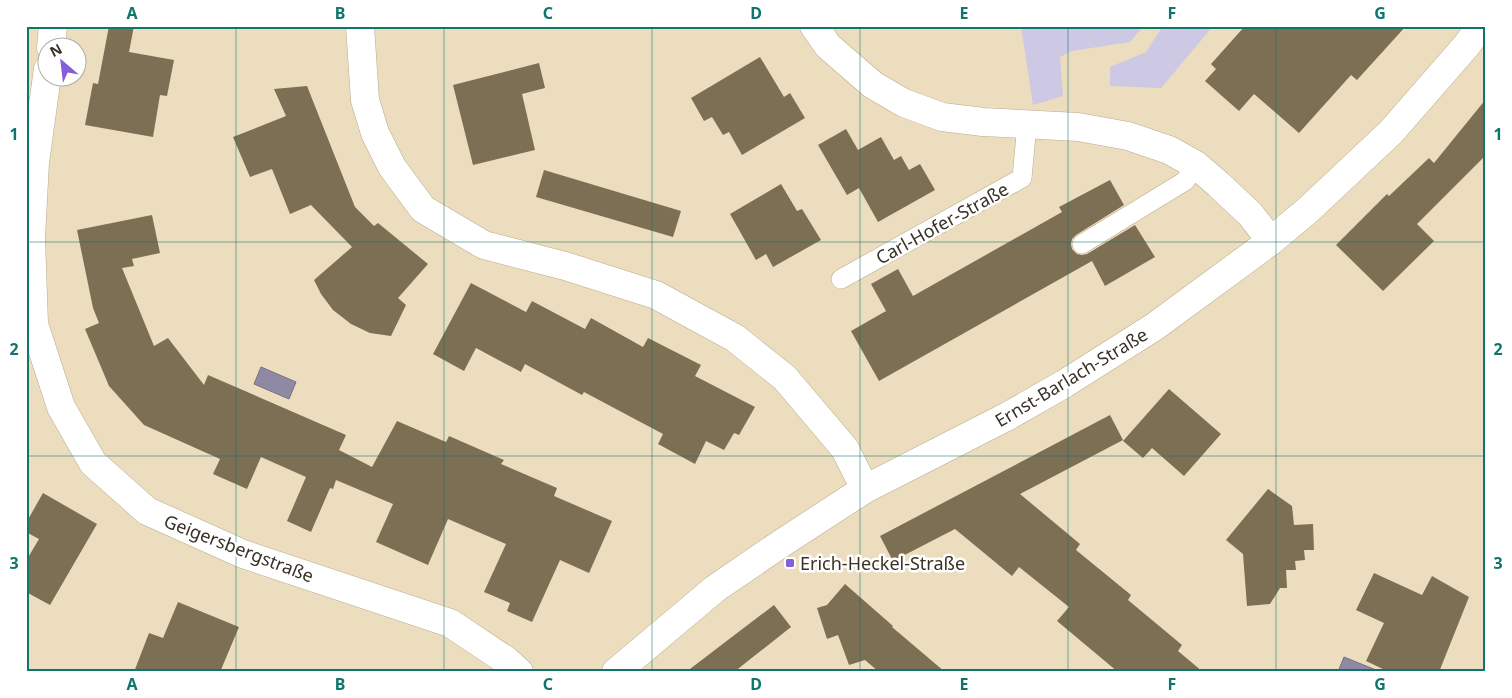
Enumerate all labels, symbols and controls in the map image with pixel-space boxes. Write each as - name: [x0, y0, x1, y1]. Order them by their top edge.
- text: A: [126, 2, 138, 24]
- text: B: [335, 2, 345, 24]
- text: C: [543, 2, 553, 24]
- text: D: [750, 2, 762, 24]
- text: E: [960, 2, 969, 24]
- text: F: [1168, 2, 1176, 24]
- text: G: [1374, 2, 1386, 24]
- north arrow: [38, 38, 88, 88]
- text: N: [46, 39, 65, 61]
- text: 1: [9, 123, 19, 145]
- text: 1: [1493, 123, 1503, 145]
- street label: Carl-Hofer-Straße: [871, 177, 1013, 269]
- street label: Ernst-Barlach-Straße: [990, 322, 1152, 432]
- text: 2: [9, 338, 19, 360]
- text: 2: [1493, 338, 1503, 360]
- street label: Geigersbergstraße: [161, 508, 317, 588]
- place label: Erich-Heckel-Straße: [800, 551, 965, 575]
- text: 3: [9, 552, 19, 574]
- text: 3: [1493, 552, 1503, 574]
- marker: Erich-Heckel-Straße: [784, 557, 796, 569]
- text: A: [126, 673, 138, 695]
- text: B: [335, 673, 345, 695]
- text: C: [543, 673, 553, 695]
- text: D: [750, 673, 762, 695]
- text: E: [960, 673, 969, 695]
- text: F: [1168, 673, 1176, 695]
- text: G: [1374, 673, 1386, 695]

